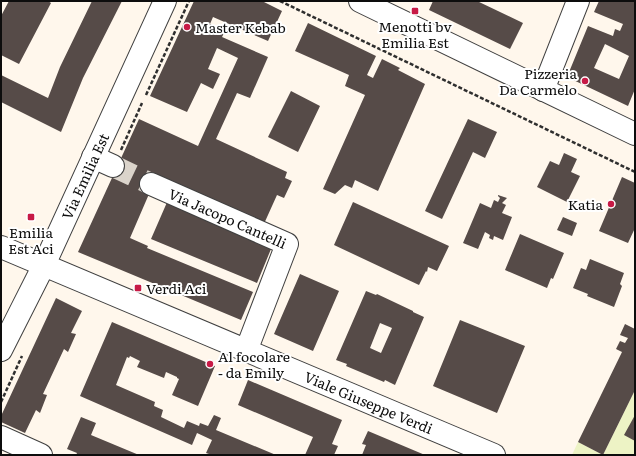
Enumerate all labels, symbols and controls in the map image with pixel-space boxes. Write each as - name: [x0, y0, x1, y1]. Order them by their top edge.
- marker: Menotti bv Emilia Est: [410, 6, 420, 16]
- place label: Menotti bv Emilia Est: [378, 16, 452, 52]
- place label: Master Kebab: [195, 17, 286, 37]
- marker: Master Kebab: [182, 22, 192, 32]
- place label: Pizzeria Da Carmelo: [499, 63, 577, 99]
- marker: Pizzeria Da Carmelo: [580, 76, 590, 86]
- street label: Via Emilia Est: [56, 129, 113, 223]
- street label: Via Jacopo Cantelli: [166, 183, 290, 253]
- place label: Katia: [568, 194, 603, 214]
- marker: Katia: [606, 199, 616, 209]
- marker: Emilia Est Aci: [26, 212, 36, 222]
- place label: Emilia Est Aci: [8, 222, 54, 258]
- place label: Verdi Aci: [146, 278, 207, 298]
- marker: Verdi Aci: [133, 283, 143, 293]
- place label: Al focolare - da Emily: [218, 346, 290, 382]
- marker: Al focolare - da Emily: [205, 359, 215, 369]
- street label: Viale Giuseppe Verdi: [301, 366, 436, 438]

